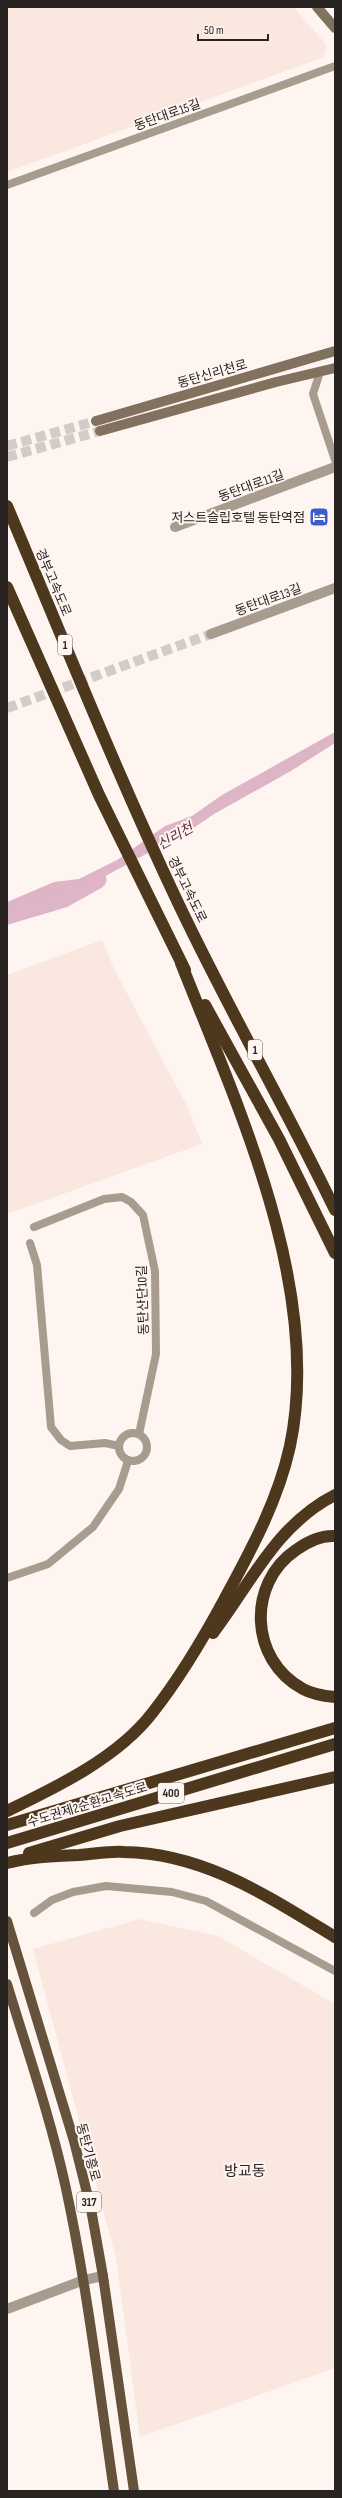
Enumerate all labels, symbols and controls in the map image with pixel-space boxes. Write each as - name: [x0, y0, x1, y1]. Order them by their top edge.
- scale bar: [198, 16, 268, 42]
- text: 50 m: [204, 23, 224, 38]
- street label: 동탄대로15길: [132, 96, 203, 134]
- street label: 동탄신리천로: [176, 356, 249, 392]
- street label: 동탄대로11길: [216, 467, 286, 505]
- hotel icon: 저스트슬립호텔 동탄역점: [308, 506, 330, 528]
- place label: 저스트슬립호텔 동탄역점: [171, 510, 305, 526]
- street label: 경부고속도로: [32, 546, 74, 619]
- street label: 동탄대로13길: [233, 580, 304, 619]
- road number: 1: [58, 635, 72, 655]
- water label: 신리천: [154, 819, 197, 853]
- street label: 경부고속도로: [164, 854, 210, 925]
- road number: 1: [248, 1040, 262, 1060]
- street label: 동탄산단10길: [134, 1265, 152, 1335]
- street label: 수도권제2순환고속도로: [25, 1779, 149, 1831]
- road number: 400: [158, 1783, 184, 1803]
- street label: 동탄기흥로: [73, 2121, 104, 2183]
- district label: 방교동: [224, 2162, 266, 2181]
- road number: 317: [77, 2192, 101, 2212]

